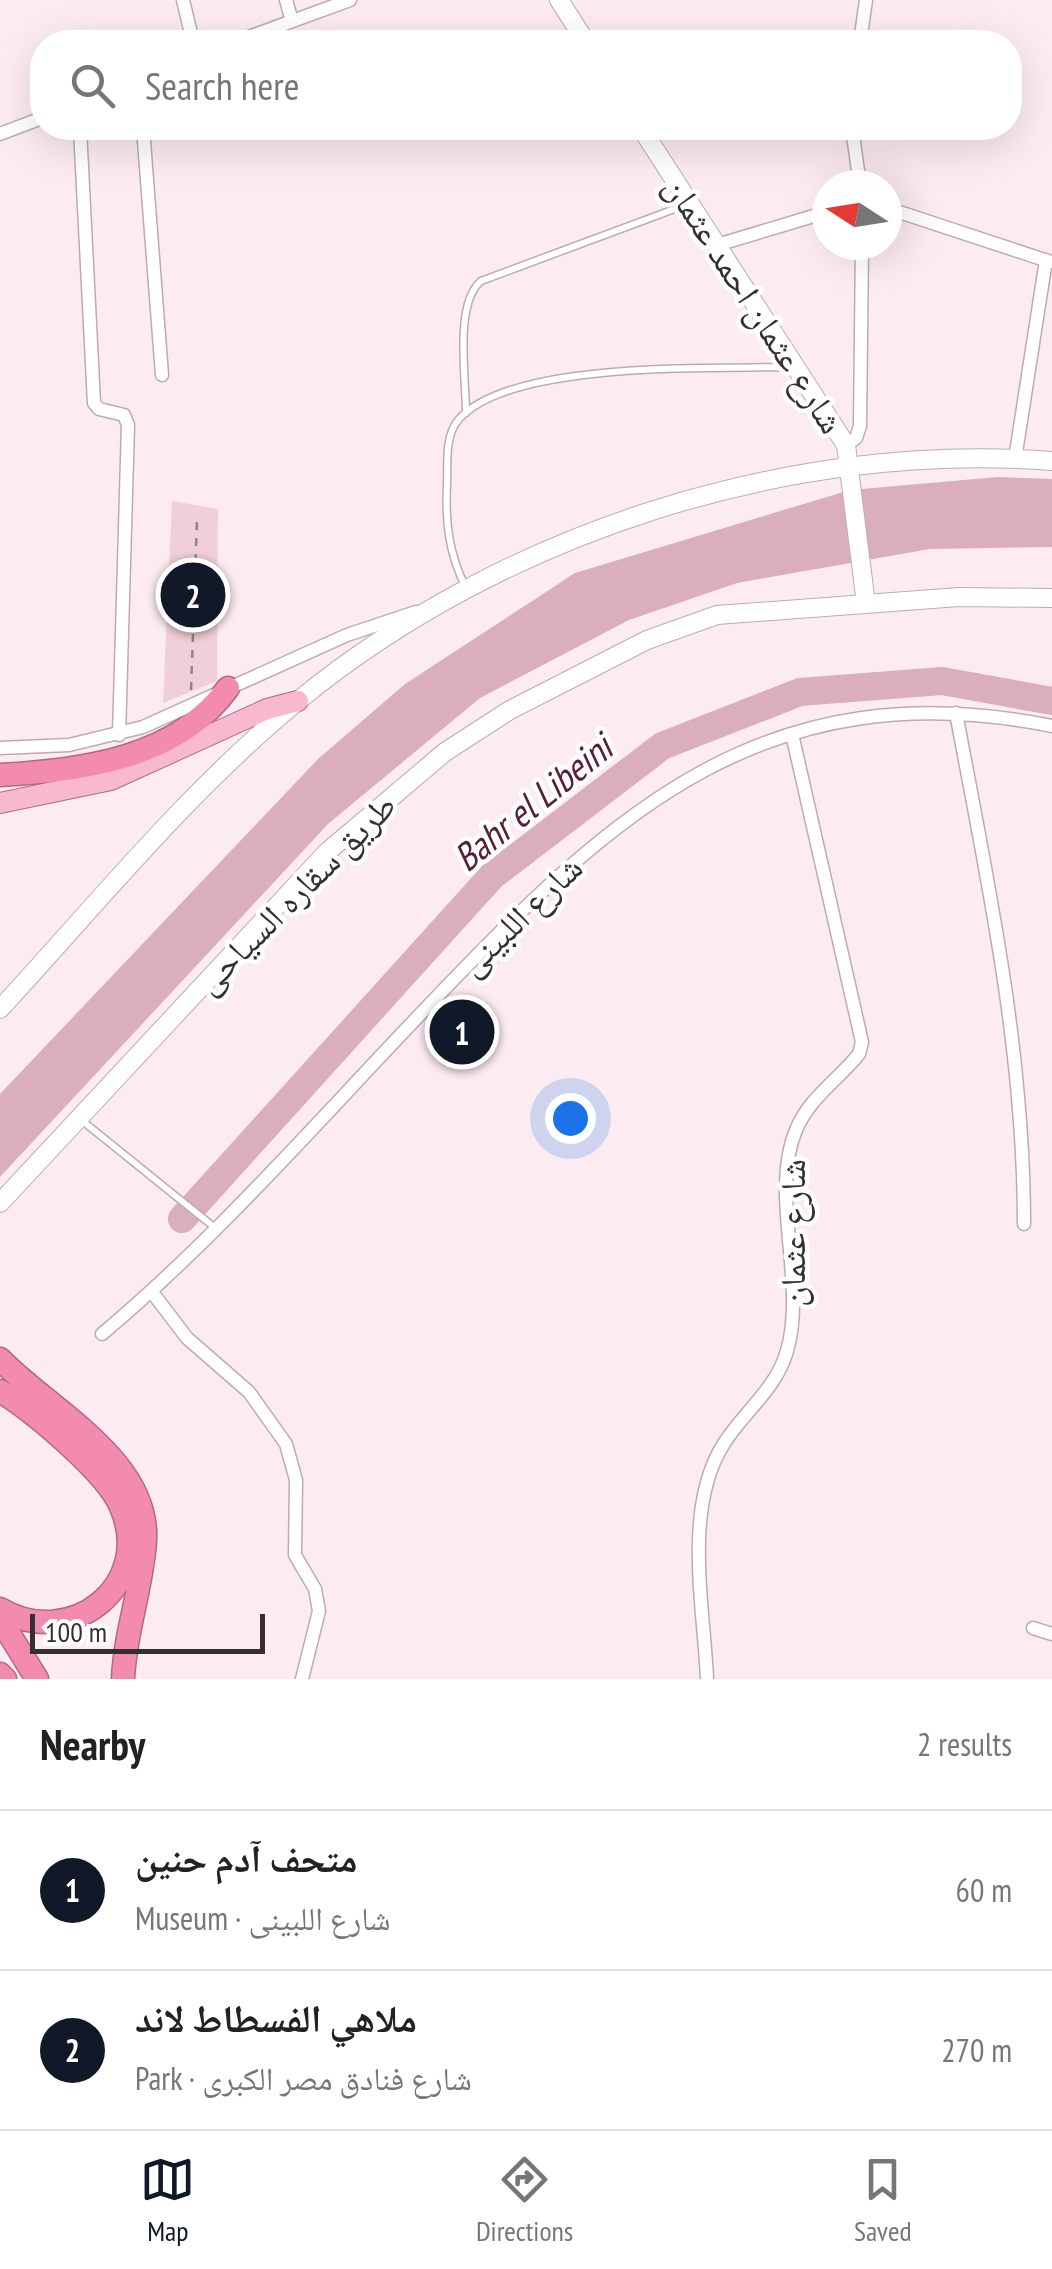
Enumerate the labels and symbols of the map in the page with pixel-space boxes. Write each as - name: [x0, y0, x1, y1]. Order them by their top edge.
- street label: شارع عثمان احمد عثمان: [654, 166, 856, 442]
- north arrow: [812, 170, 902, 260]
- pin: 2: [160, 558, 226, 632]
- water label: Bahr el Libeini: [443, 720, 625, 881]
- street label: طريق سقاره السياحى: [185, 783, 405, 1003]
- street label: شارع اللبينى: [448, 844, 592, 986]
- pin: 1: [430, 994, 494, 1070]
- your location: [545, 1093, 596, 1144]
- street label: شارع عثمان: [769, 1159, 815, 1307]
- scale bar: [30, 1609, 265, 1654]

